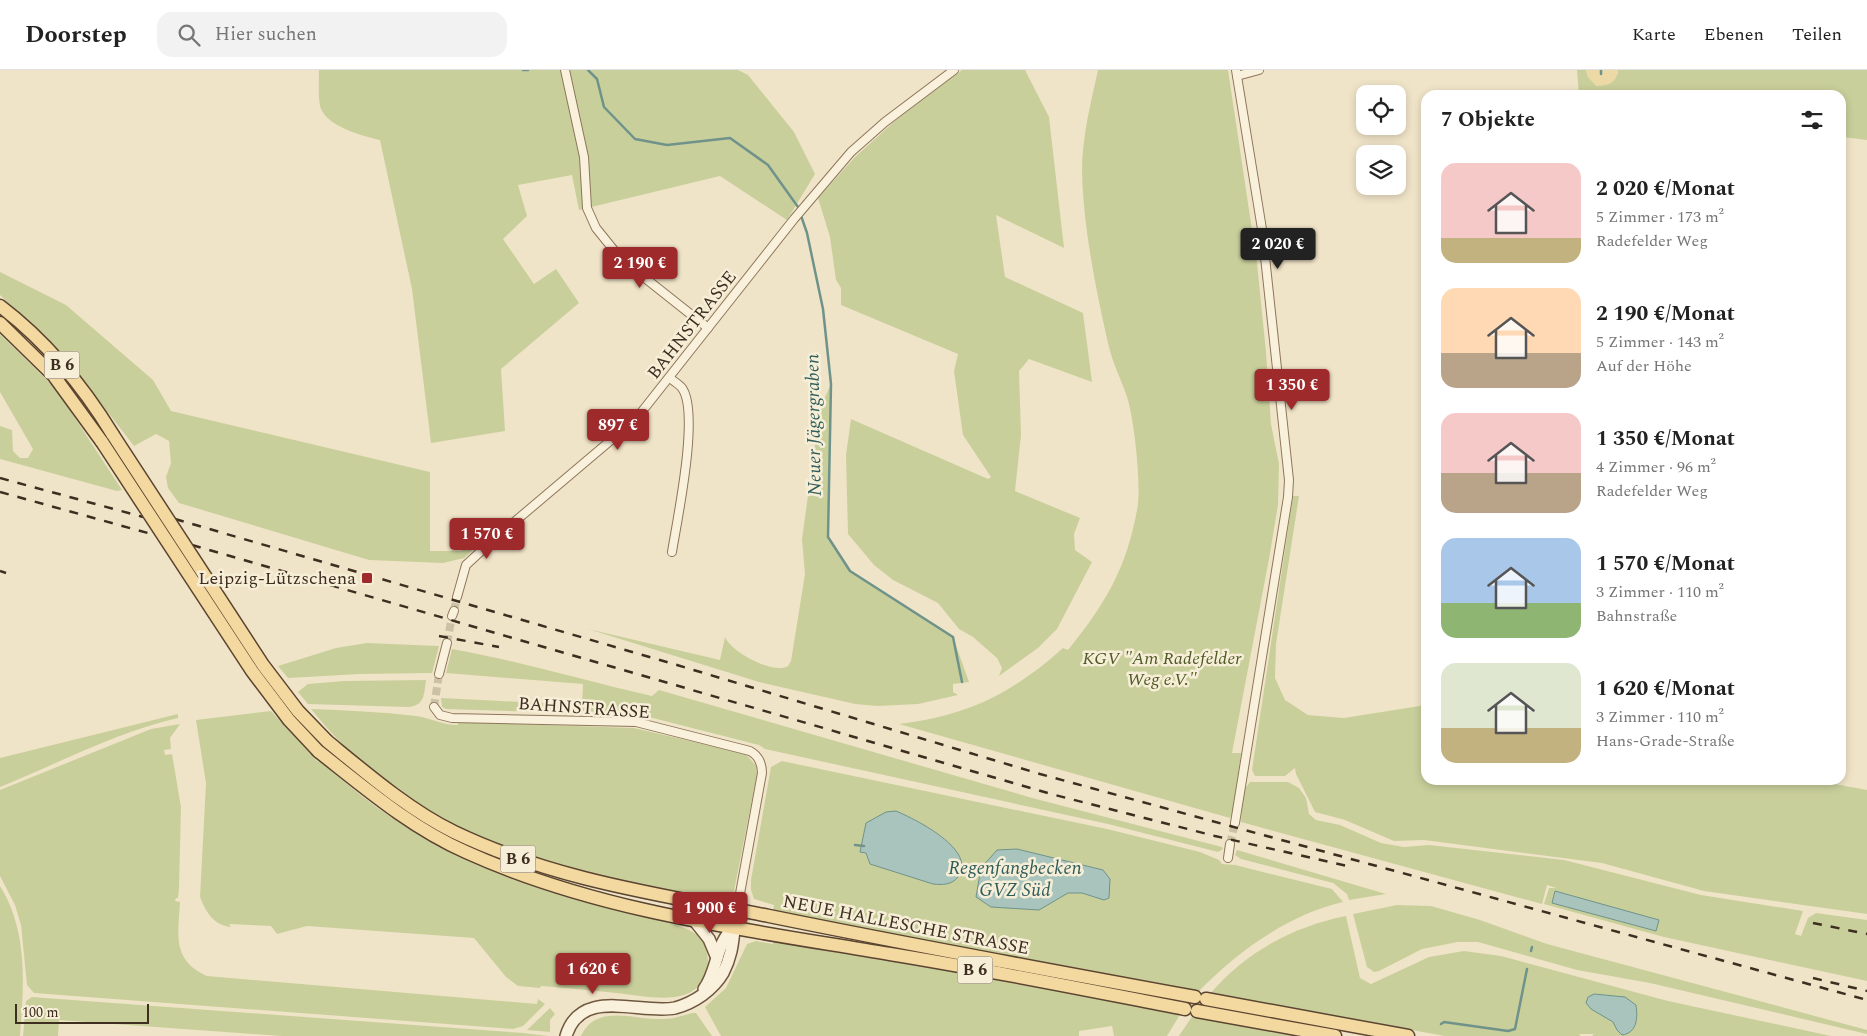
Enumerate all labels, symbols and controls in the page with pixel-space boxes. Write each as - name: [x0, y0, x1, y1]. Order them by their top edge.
- search box: [157, 12, 507, 57]
- text: Doorstep: [25, 17, 127, 53]
- text: Hier suchen: [215, 20, 317, 49]
- icon: search: [175, 21, 203, 49]
- text: Karte: [1632, 21, 1676, 48]
- text: Ebenen: [1704, 21, 1764, 48]
- text: Teilen: [1792, 21, 1842, 48]
- map controls: [1356, 85, 1406, 195]
- button: locate: [1356, 85, 1406, 135]
- text: 7 Objekte: [1441, 104, 1535, 136]
- icon: filters: [1798, 106, 1826, 134]
- button: layers: [1356, 145, 1406, 195]
- text: 2 020 €/Monat: [1596, 173, 1735, 205]
- icon: home: [1481, 183, 1541, 243]
- text: 5 Zimmer · 173 m²: [1596, 205, 1724, 229]
- pin: 2 020 €: [1232, 228, 1324, 270]
- text: Radefelder Weg: [1596, 229, 1708, 253]
- text: 2 020 €: [1252, 232, 1304, 256]
- pin: 2 190 €: [594, 246, 686, 289]
- text: 2 190 €: [614, 251, 666, 275]
- street label: BAHNSTRASSE: [641, 265, 743, 385]
- text: 2 190 €/Monat: [1596, 298, 1735, 330]
- icon: home: [1481, 308, 1541, 368]
- text: 5 Zimmer · 143 m²: [1596, 330, 1724, 354]
- road number: B 6: [44, 352, 80, 378]
- water label: Neuer Jägergraben: [798, 354, 830, 496]
- text: Auf der Höhe: [1596, 354, 1692, 378]
- pin: 1 350 €: [1246, 368, 1338, 411]
- text: 1 350 €: [1266, 373, 1318, 397]
- pin: 897 €: [583, 408, 653, 451]
- text: 897 €: [598, 413, 638, 437]
- text: 1 350 €/Monat: [1596, 423, 1735, 455]
- icon: home: [1481, 433, 1541, 493]
- text: 4 Zimmer · 96 m²: [1596, 455, 1716, 479]
- text: Radefelder Weg: [1596, 479, 1708, 503]
- pin: 1 570 €: [441, 518, 533, 560]
- text: 1 570 €: [461, 522, 513, 546]
- text: 1 570 €/Monat: [1596, 548, 1735, 580]
- icon: home: [1481, 558, 1541, 618]
- place label: Leipzig-Lützschena: [198, 565, 356, 592]
- marker: Leipzig-Lützschena: [360, 571, 374, 585]
- text: 3 Zimmer · 110 m²: [1596, 580, 1724, 604]
- text: Bahnstraße: [1596, 604, 1677, 628]
- park label: KGV "Am Radefelder Weg e.V.": [1082, 645, 1242, 693]
- text: 1 620 €/Monat: [1596, 673, 1735, 705]
- icon: home: [1481, 683, 1541, 743]
- street label: BAHNSTRASSE: [517, 690, 651, 726]
- text: 3 Zimmer · 110 m²: [1596, 705, 1724, 729]
- text: Hans-Grade-Straße: [1596, 729, 1735, 753]
- road number: B 6: [500, 846, 536, 872]
- water label: Regenfangbecken GVZ Süd: [948, 854, 1082, 905]
- street label: NEUE HALLESCHE STRASSE: [781, 888, 1031, 962]
- pin: 1 900 €: [664, 892, 756, 934]
- text: 1 900 €: [684, 896, 736, 920]
- pin: 1 620 €: [547, 952, 639, 995]
- road number: B 6: [958, 956, 992, 984]
- text: 1 620 €: [567, 957, 619, 981]
- scale bar: [15, 1001, 149, 1024]
- text: 100 m: [22, 1002, 59, 1023]

